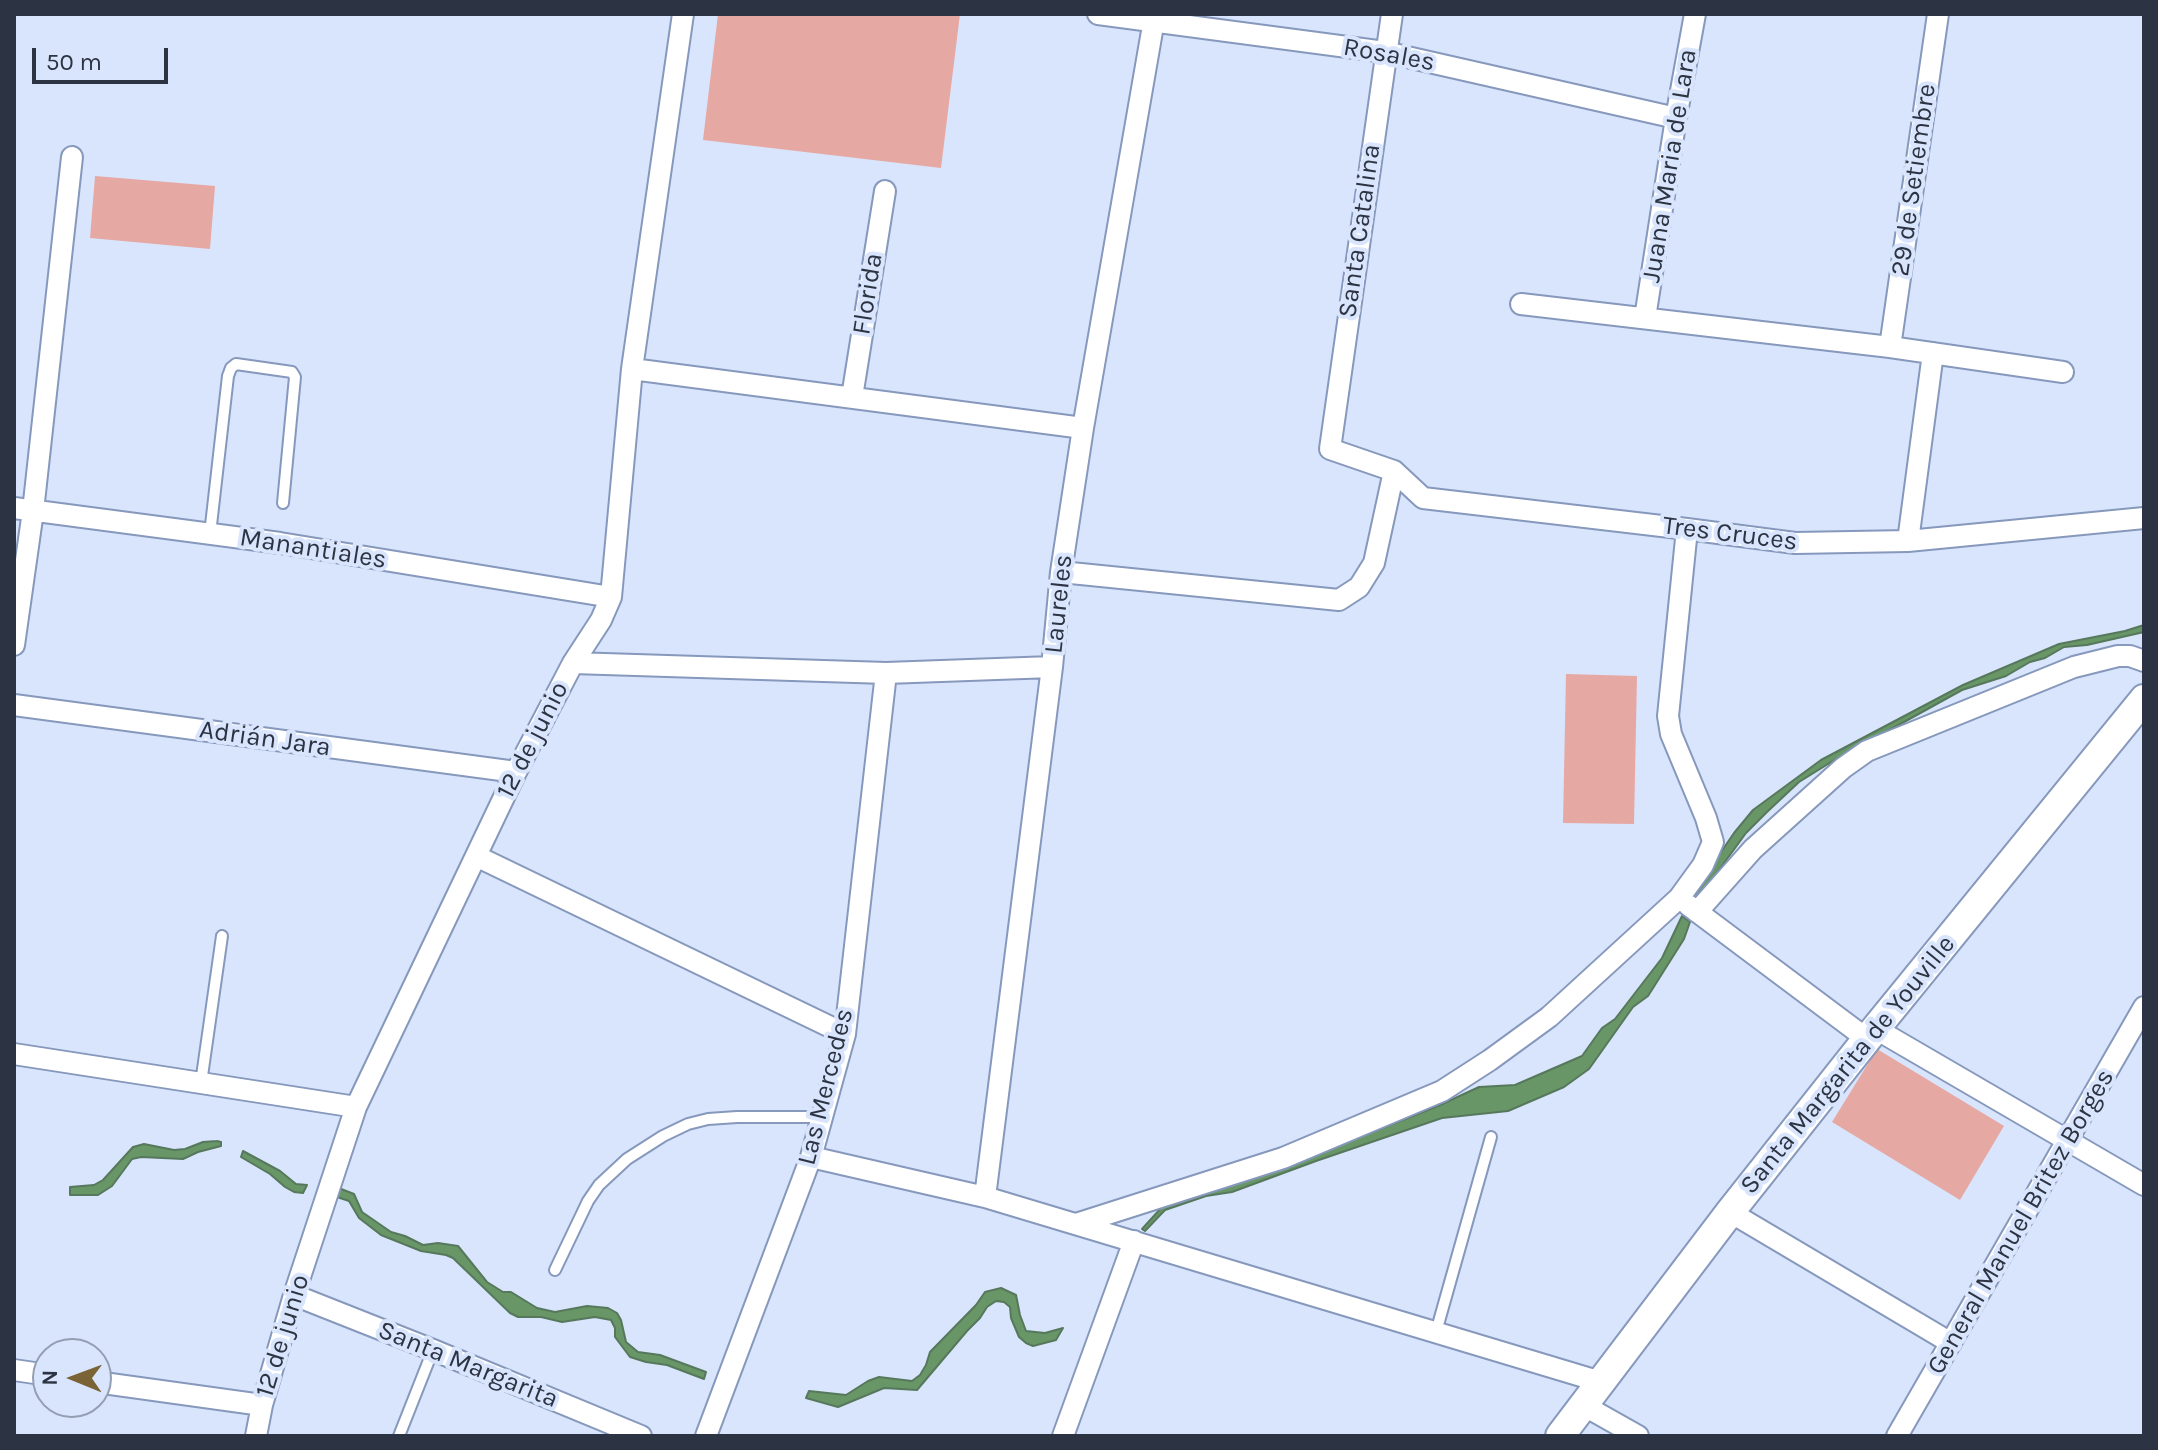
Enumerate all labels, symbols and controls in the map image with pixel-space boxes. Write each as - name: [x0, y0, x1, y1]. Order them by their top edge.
- scale bar: [36, 32, 172, 82]
- street label: Rosales: [1341, 32, 1437, 78]
- street label: Juana Maria de Lara: [1636, 47, 1704, 285]
- text: 50 m: [46, 48, 102, 76]
- street label: 29 de Setiembre: [1885, 82, 1943, 278]
- street label: Santa Catalina: [1332, 142, 1388, 320]
- street label: Florida: [846, 251, 890, 337]
- street label: Tres Cruces: [1661, 510, 1799, 558]
- street label: Manantiales: [237, 522, 389, 576]
- street label: Laureles: [1038, 553, 1080, 655]
- street label: 12 de junio: [490, 677, 576, 803]
- street label: Adrián Jara: [197, 714, 333, 764]
- street label: Santa Margarita de Youville: [1734, 929, 1962, 1201]
- street label: Las Mercedes: [791, 1005, 861, 1169]
- street label: General Manuel Britez Borges: [1921, 1064, 2121, 1380]
- street label: 12 de junio: [250, 1271, 316, 1401]
- street label: Santa Margarita: [373, 1315, 563, 1415]
- north arrow: [32, 1338, 112, 1418]
- text: N: [37, 1369, 63, 1386]

